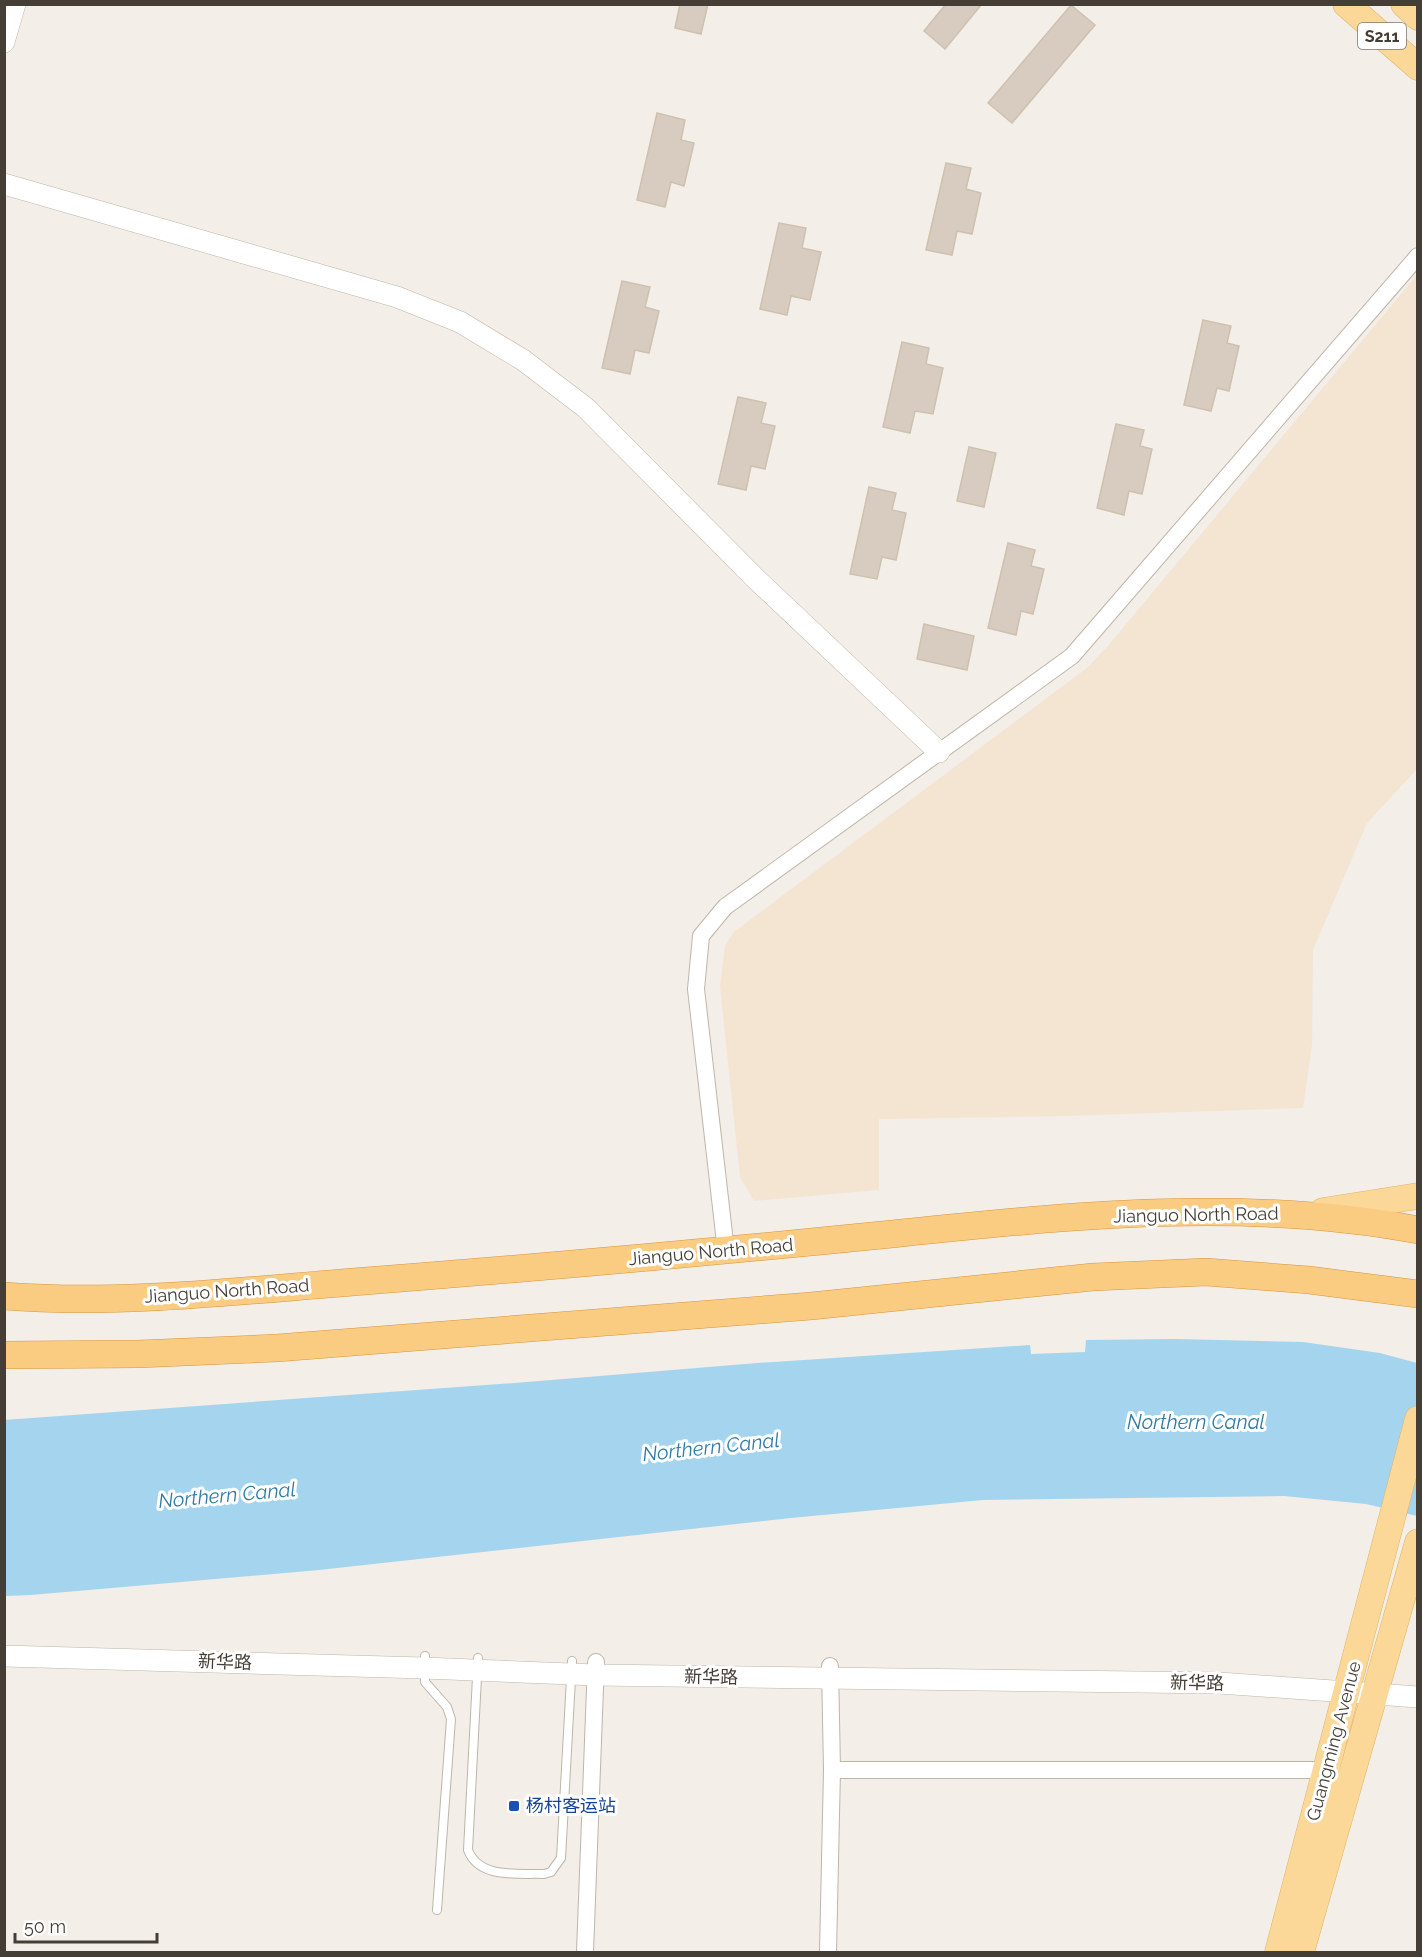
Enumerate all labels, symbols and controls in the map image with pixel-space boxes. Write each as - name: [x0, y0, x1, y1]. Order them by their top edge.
- road number: S211: [1358, 23, 1406, 49]
- street label: Jianguo North Road: [1113, 1203, 1279, 1226]
- street label: Jianguo North Road: [628, 1234, 794, 1269]
- street label: Jianguo North Road: [144, 1274, 310, 1307]
- water label: Northern Canal: [1127, 1410, 1265, 1434]
- water label: Northern Canal: [641, 1428, 781, 1466]
- water label: Northern Canal: [157, 1477, 297, 1513]
- street label: 新华路: [198, 1650, 252, 1673]
- street label: Guangming Avenue: [1302, 1658, 1365, 1823]
- street label: 新华路: [684, 1666, 738, 1687]
- street label: 新华路: [1170, 1672, 1224, 1693]
- place label: 杨村客运站: [526, 1795, 616, 1816]
- marker: 杨村客运站: [507, 1799, 521, 1813]
- scale bar: [15, 1906, 158, 1944]
- text: 50 m: [24, 1916, 66, 1937]

